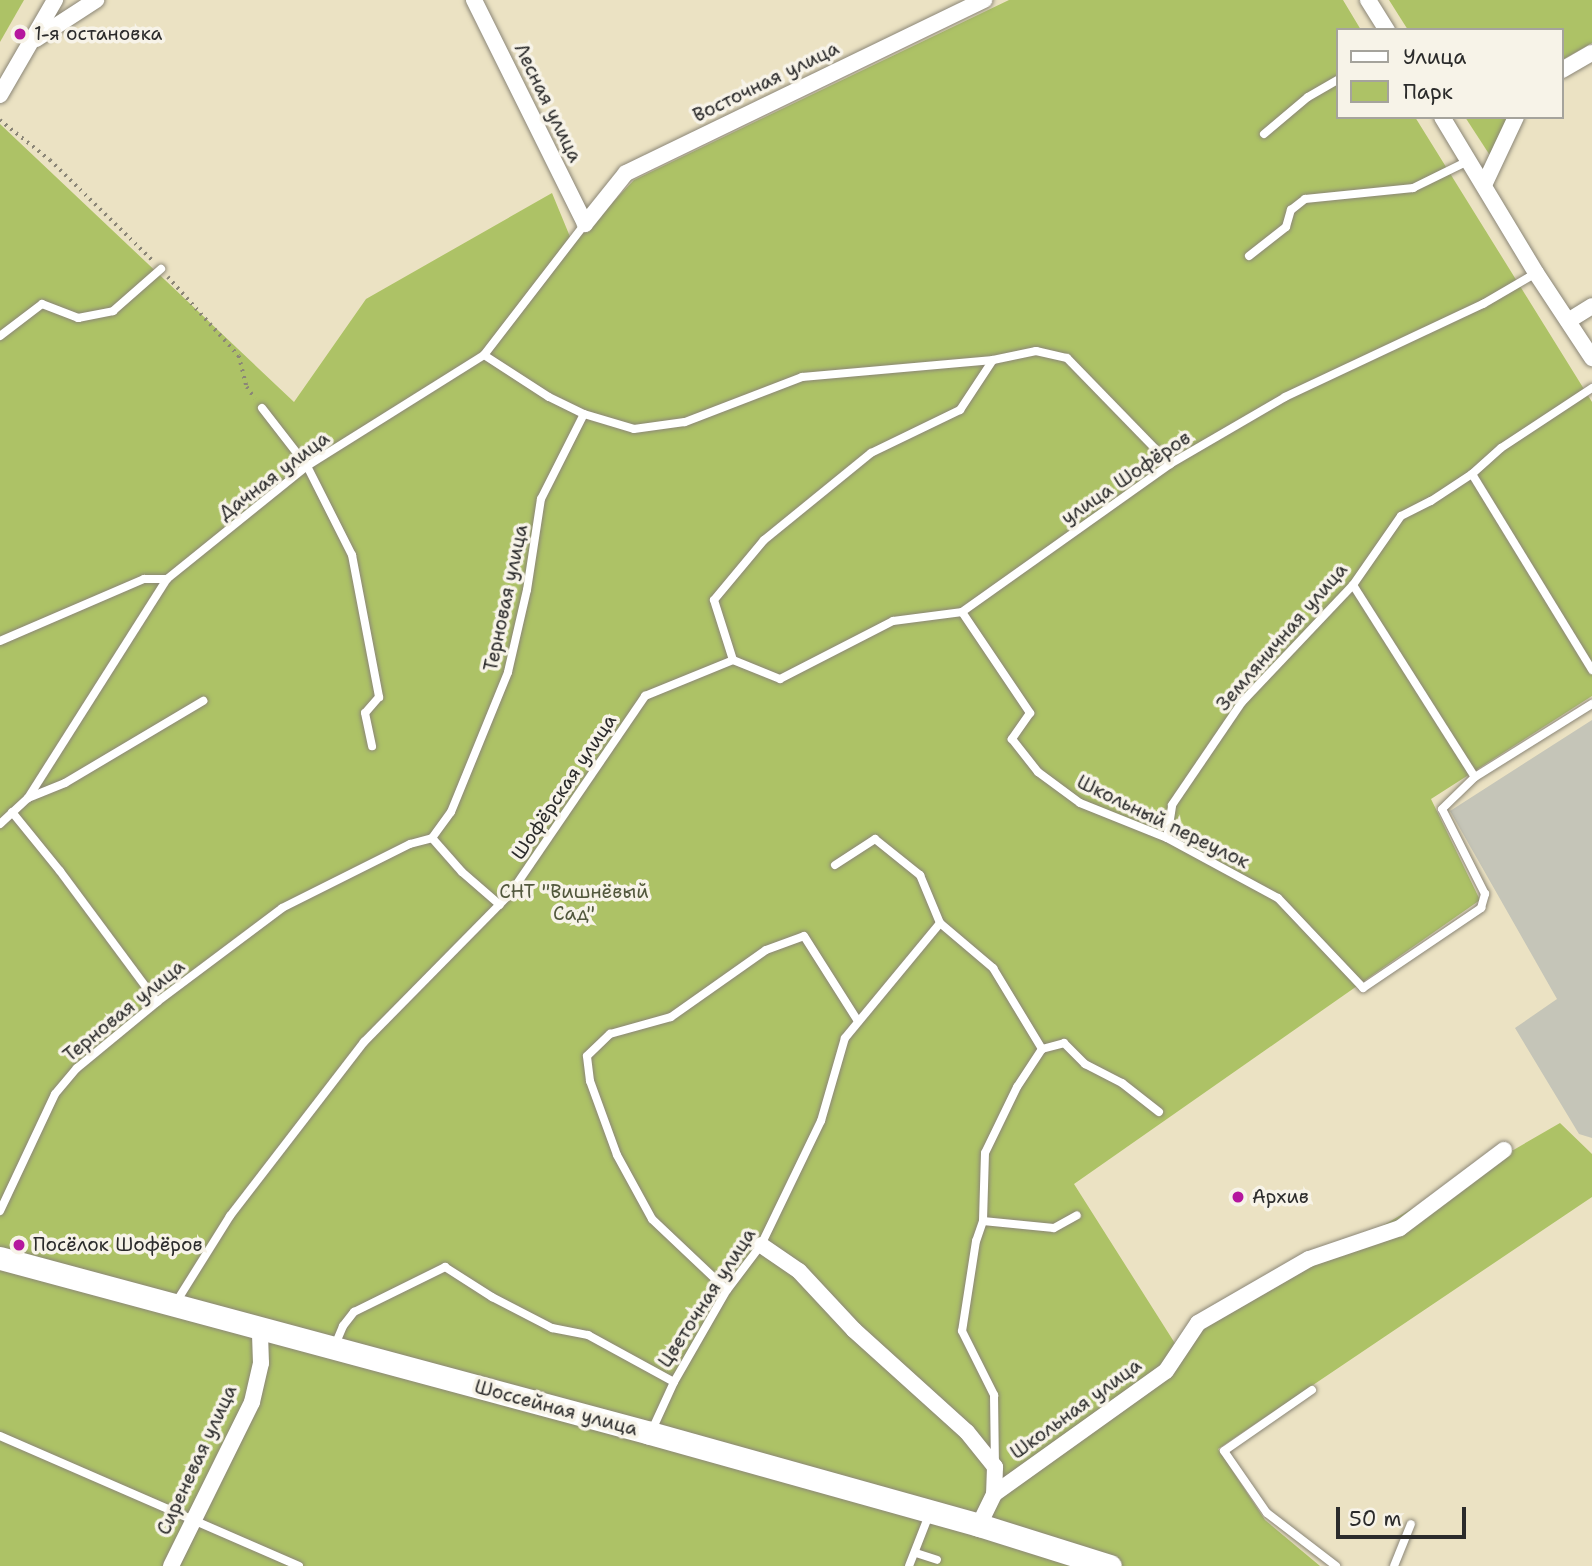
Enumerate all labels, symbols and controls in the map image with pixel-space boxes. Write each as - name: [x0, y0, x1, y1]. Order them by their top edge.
- place label: 1-я остановка: [34, 23, 162, 45]
- marker: 1-я остановка: [12, 26, 28, 42]
- legend: [1336, 28, 1564, 119]
- street label: Восточная улица: [689, 37, 843, 127]
- street label: Лесная улица: [509, 40, 587, 166]
- text: Улица: [1403, 43, 1466, 71]
- text: Парк: [1403, 78, 1453, 106]
- street label: улица Шофёров: [1057, 426, 1195, 530]
- street label: Дачная улица: [214, 427, 334, 525]
- street label: Терновая улица: [479, 523, 533, 673]
- street label: Земляничная улица: [1212, 559, 1352, 715]
- street label: Шофёрская улица: [507, 710, 621, 864]
- street label: Школьный переулок: [1073, 770, 1253, 874]
- park label: СНТ "Вишнёвый Сад": [499, 881, 649, 925]
- street label: Терновая улица: [59, 955, 189, 1067]
- place label: Архив: [1252, 1186, 1309, 1208]
- marker: Архив: [1230, 1189, 1246, 1205]
- street label: Цветочная улица: [653, 1224, 761, 1372]
- place label: Посёлок Шофёров: [33, 1234, 203, 1256]
- marker: Посёлок Шофёров: [11, 1237, 27, 1253]
- street label: Школьная улица: [1006, 1354, 1146, 1464]
- street label: Шоссейная улица: [472, 1375, 640, 1441]
- street label: Сиреневая улица: [152, 1381, 242, 1539]
- scale bar: [1340, 1492, 1470, 1536]
- text: 50 m: [1349, 1505, 1402, 1533]

